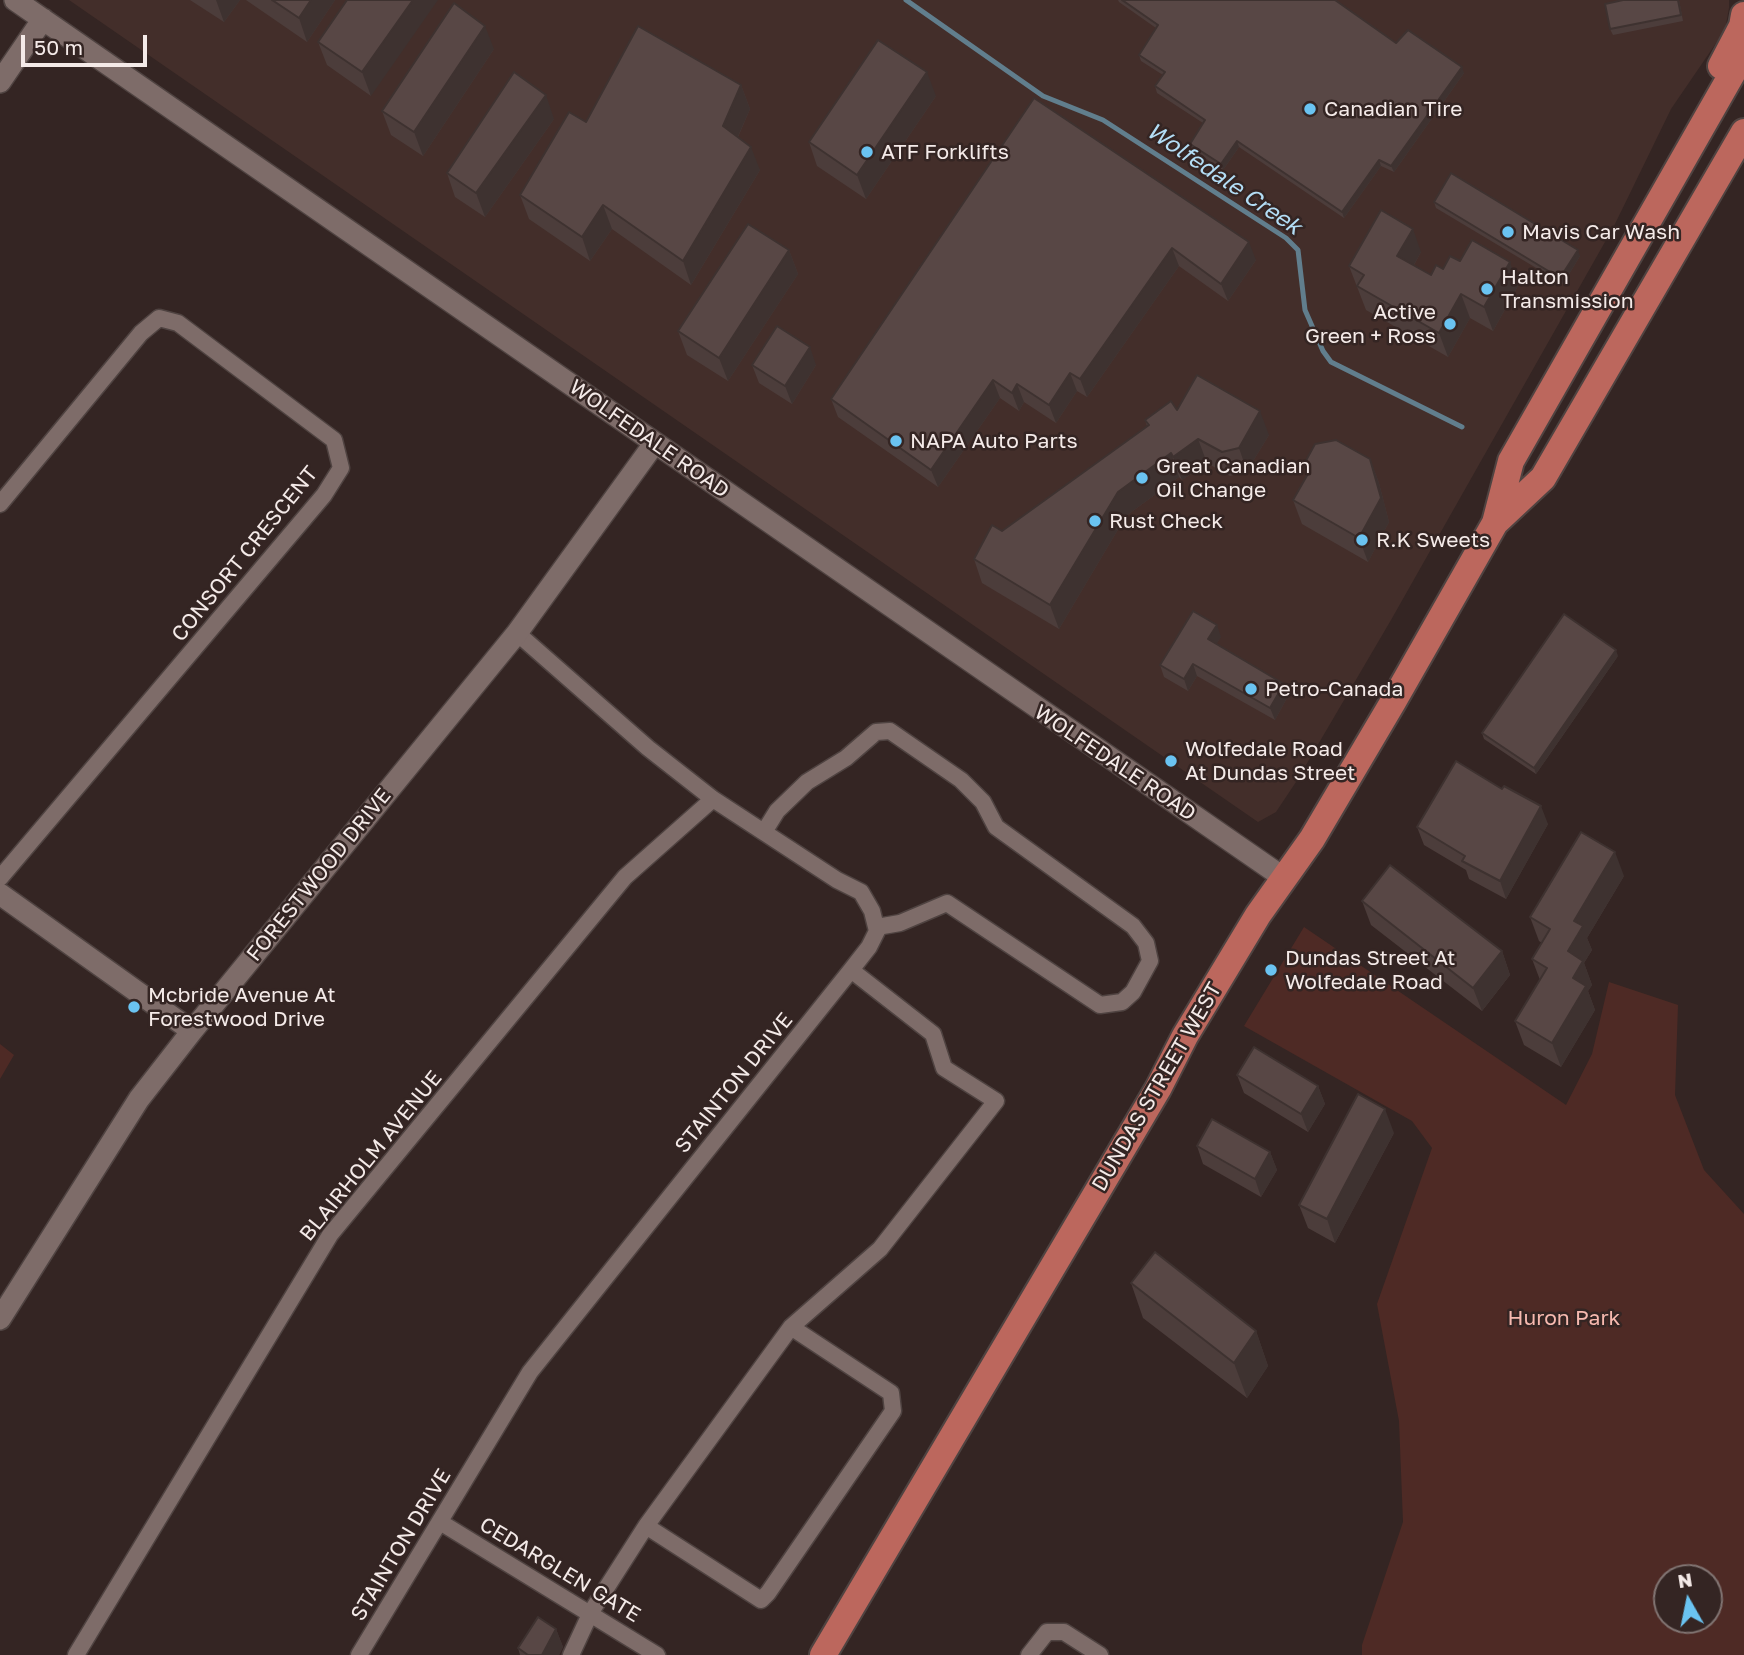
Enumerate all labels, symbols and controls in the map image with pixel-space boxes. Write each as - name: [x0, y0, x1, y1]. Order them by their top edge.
- scale bar: [24, 21, 150, 65]
- text: 50 m: [34, 34, 83, 60]
- place label: Canadian Tire: [1324, 96, 1462, 122]
- marker: Canadian Tire: [1302, 101, 1318, 117]
- water label: Wolfedale Creek: [1141, 117, 1307, 241]
- place label: ATF Forklifts: [881, 139, 1009, 165]
- marker: ATF Forklifts: [859, 144, 875, 160]
- place label: Mavis Car Wash: [1522, 219, 1680, 245]
- marker: Mavis Car Wash: [1500, 224, 1516, 240]
- place label: Halton Transmission: [1501, 264, 1634, 314]
- marker: Halton Transmission: [1479, 281, 1495, 297]
- place label: Active Green + Ross: [1305, 299, 1436, 349]
- marker: Active Green + Ross: [1442, 316, 1458, 332]
- street label: WOLFEDALE ROAD: [564, 374, 734, 504]
- place label: NAPA Auto Parts: [910, 428, 1078, 454]
- marker: NAPA Auto Parts: [888, 433, 904, 449]
- place label: Great Canadian Oil Change: [1156, 453, 1311, 503]
- street label: CONSORT CRESCENT: [167, 461, 323, 647]
- marker: Great Canadian Oil Change: [1134, 470, 1150, 486]
- place label: Rust Check: [1109, 508, 1223, 534]
- marker: Rust Check: [1087, 513, 1103, 529]
- place label: R.K Sweets: [1376, 527, 1490, 553]
- marker: R.K Sweets: [1354, 532, 1370, 548]
- place label: Petro-Canada: [1265, 676, 1403, 702]
- marker: Petro-Canada: [1243, 681, 1259, 697]
- street label: WOLFEDALE ROAD: [1029, 700, 1201, 826]
- place label: Wolfedale Road At Dundas Street: [1185, 736, 1356, 786]
- marker: Wolfedale Road At Dundas Street: [1163, 753, 1179, 769]
- street label: FORESTWOOD DRIVE: [241, 783, 397, 967]
- place label: Dundas Street At Wolfedale Road: [1285, 945, 1456, 995]
- marker: Dundas Street At Wolfedale Road: [1263, 962, 1279, 978]
- street label: DUNDAS STREET WEST: [1087, 978, 1227, 1196]
- place label: Mcbride Avenue At Forestwood Drive: [148, 982, 336, 1032]
- marker: Mcbride Avenue At Forestwood Drive: [126, 999, 142, 1015]
- street label: STAINTON DRIVE: [670, 1008, 798, 1158]
- street label: BLAIRHOLM AVENUE: [295, 1066, 447, 1246]
- park label: Huron Park: [1508, 1305, 1620, 1331]
- street label: STAINTON DRIVE: [346, 1464, 456, 1626]
- street label: CEDARGLEN GATE: [475, 1512, 645, 1628]
- north arrow: [1653, 1564, 1723, 1634]
- text: N: [1676, 1567, 1694, 1592]

